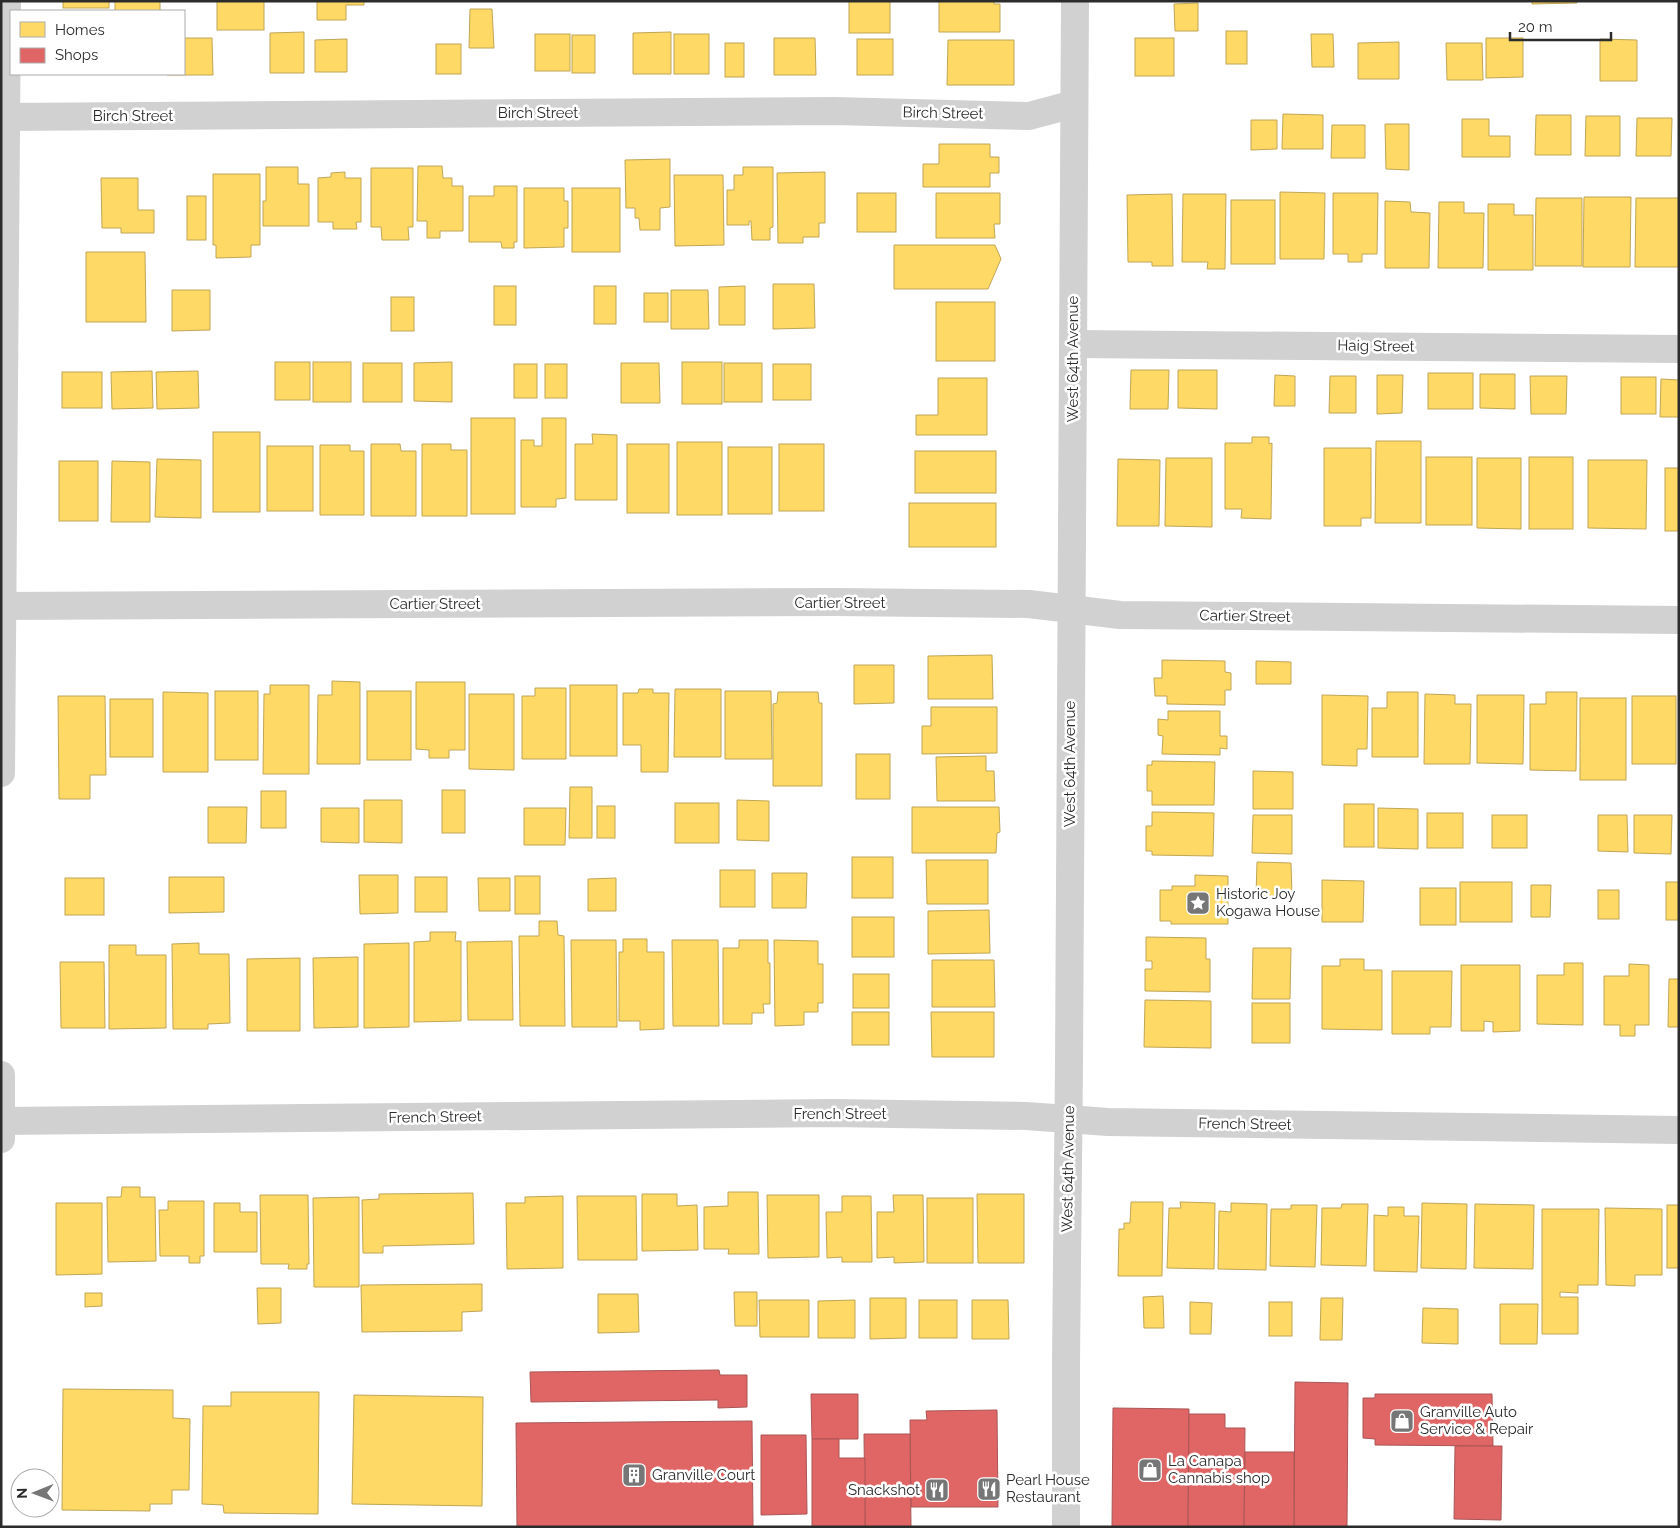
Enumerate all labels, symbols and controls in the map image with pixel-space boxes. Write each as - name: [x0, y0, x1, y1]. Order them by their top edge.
- legend: [10, 10, 185, 75]
- scale bar: [1510, 10, 1611, 42]
- text: 20 m: [1518, 18, 1553, 36]
- text: Homes: [55, 21, 105, 39]
- text: Shops: [55, 46, 98, 64]
- street label: Birch Street: [903, 103, 983, 123]
- street label: Birch Street: [498, 104, 578, 122]
- street label: Birch Street: [93, 107, 173, 125]
- street label: West 64th Avenue: [1064, 296, 1082, 422]
- street label: Haig Street: [1337, 336, 1415, 356]
- street label: Cartier Street: [794, 594, 886, 612]
- street label: Cartier Street: [389, 595, 481, 613]
- street label: Cartier Street: [1199, 606, 1291, 626]
- street label: West 64th Avenue: [1061, 701, 1079, 827]
- place label: Historic Joy Kogawa House: [1216, 885, 1320, 920]
- place icon: Historic Joy Kogawa House: [1185, 890, 1211, 916]
- street label: French Street: [793, 1105, 887, 1123]
- street label: West 64th Avenue: [1058, 1105, 1078, 1232]
- street label: French Street: [388, 1107, 482, 1127]
- street label: French Street: [1198, 1114, 1292, 1134]
- place label: Granville Auto Service & Repair: [1420, 1403, 1534, 1438]
- shop icon: Granville Auto Service & Repair: [1389, 1408, 1415, 1434]
- place label: La Canapa Cannabis shop: [1168, 1452, 1270, 1487]
- shop icon: La Canapa Cannabis shop: [1137, 1457, 1163, 1483]
- building icon: Granville Court: [621, 1462, 647, 1488]
- place label: Granville Court: [652, 1466, 755, 1484]
- north arrow: [10, 1468, 60, 1518]
- place label: Pearl House Restaurant: [1006, 1471, 1090, 1506]
- restaurant icon: Pearl House Restaurant: [976, 1476, 1002, 1502]
- restaurant icon: Snackshot: [924, 1477, 950, 1503]
- place label: Snackshot: [848, 1481, 920, 1499]
- text: N: [14, 1488, 30, 1499]

